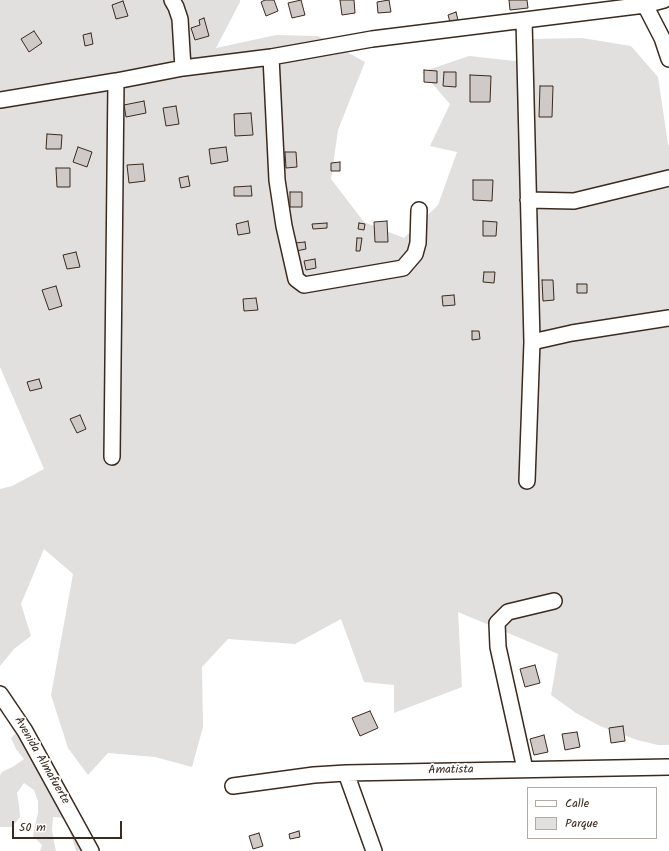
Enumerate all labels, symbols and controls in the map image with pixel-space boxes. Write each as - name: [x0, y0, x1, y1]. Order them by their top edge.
- street label: Avenida Almafuerte: [10, 715, 72, 807]
- street label: Amatista: [428, 763, 474, 779]
- legend: [527, 787, 657, 839]
- text: Calle: [565, 794, 589, 813]
- scale bar: [14, 813, 124, 839]
- text: Parque: [565, 814, 598, 833]
- text: 50 m: [19, 818, 46, 837]

